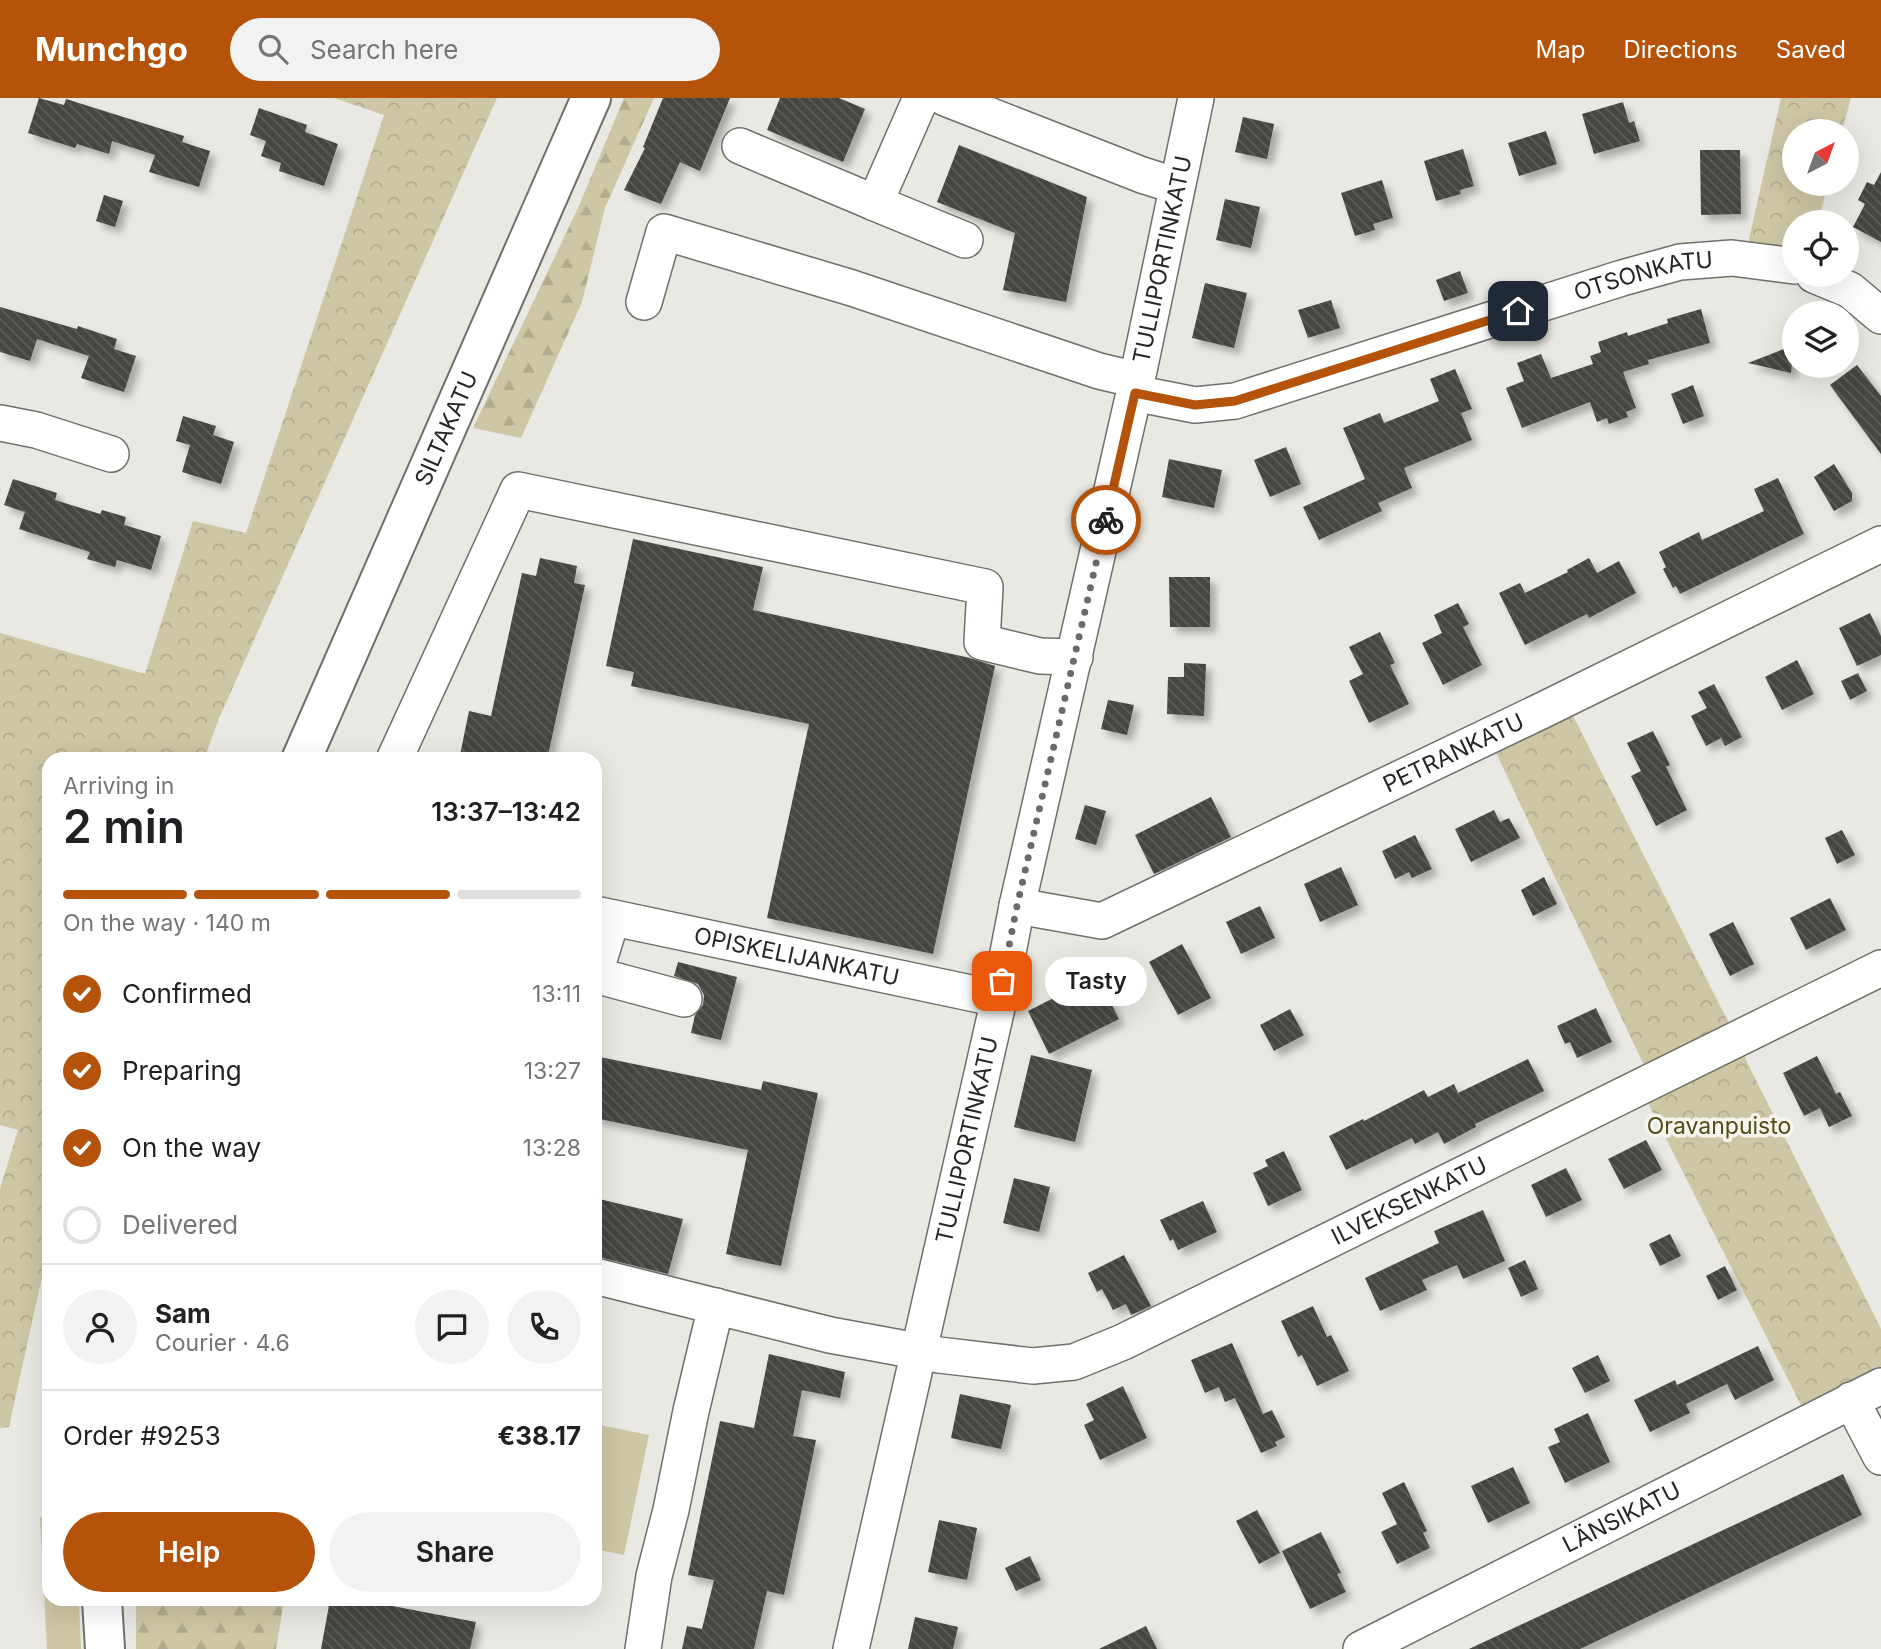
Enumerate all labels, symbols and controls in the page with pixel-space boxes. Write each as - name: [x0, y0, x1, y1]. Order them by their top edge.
- search box: [230, 18, 720, 81]
- text: Munchgo: [35, 29, 188, 69]
- icon: search: [254, 30, 292, 68]
- text: Search here: [310, 34, 459, 65]
- text: Map: [1536, 35, 1585, 64]
- text: Directions: [1623, 35, 1738, 64]
- text: Saved: [1776, 35, 1846, 64]
- north arrow: [1782, 119, 1858, 196]
- map controls: [1782, 119, 1859, 378]
- street label: TULLIPORTINKATU: [1127, 153, 1198, 366]
- button: locate: [1782, 210, 1859, 287]
- street label: OTSONKATU: [1570, 246, 1714, 306]
- pin: [1488, 281, 1548, 341]
- icon: home: [1499, 292, 1537, 330]
- button: layers: [1782, 301, 1859, 378]
- street label: SILTAKATU: [409, 367, 484, 490]
- courier: [1071, 485, 1141, 555]
- icon: bike: [1087, 501, 1125, 539]
- street label: PETRANKATU: [1379, 707, 1529, 798]
- text: Arriving in: [63, 772, 174, 800]
- text: 13:37–13:42: [431, 796, 581, 827]
- text: 2 min: [63, 798, 185, 854]
- text: On the way · 140 m: [63, 909, 271, 937]
- street label: OPISKELIJANKATU: [691, 921, 902, 992]
- pin: [972, 951, 1032, 1011]
- callout: Tasty: [1044, 956, 1146, 1006]
- icon: bag: [983, 962, 1021, 1000]
- text: Tasty: [1065, 967, 1127, 995]
- icon: check: [63, 975, 101, 1013]
- text: Confirmed: [122, 978, 252, 1009]
- text: 13:11: [532, 980, 581, 1008]
- street label: TULLIPORTINKATU: [930, 1034, 1004, 1246]
- icon: check: [63, 1052, 101, 1090]
- text: Preparing: [122, 1055, 242, 1086]
- text: 13:27: [524, 1057, 581, 1085]
- park label: Oravanpuisto: [1647, 1112, 1791, 1140]
- icon: check: [63, 1129, 101, 1167]
- text: On the way: [122, 1132, 261, 1163]
- text: 13:28: [523, 1134, 581, 1162]
- street label: ILVEKSENKATU: [1327, 1151, 1492, 1251]
- text: Delivered: [122, 1209, 238, 1240]
- button: person: [63, 1290, 137, 1364]
- button: chat: [415, 1290, 489, 1364]
- button: phone: [507, 1290, 581, 1364]
- text: Sam: [155, 1298, 211, 1329]
- text: Courier · 4.6: [155, 1329, 290, 1357]
- text: Order #9253: [63, 1420, 221, 1451]
- text: €38.17: [497, 1420, 581, 1451]
- street label: LÄNSIKATU: [1558, 1476, 1685, 1559]
- button: Help: [63, 1512, 315, 1592]
- button: Share: [329, 1512, 581, 1592]

